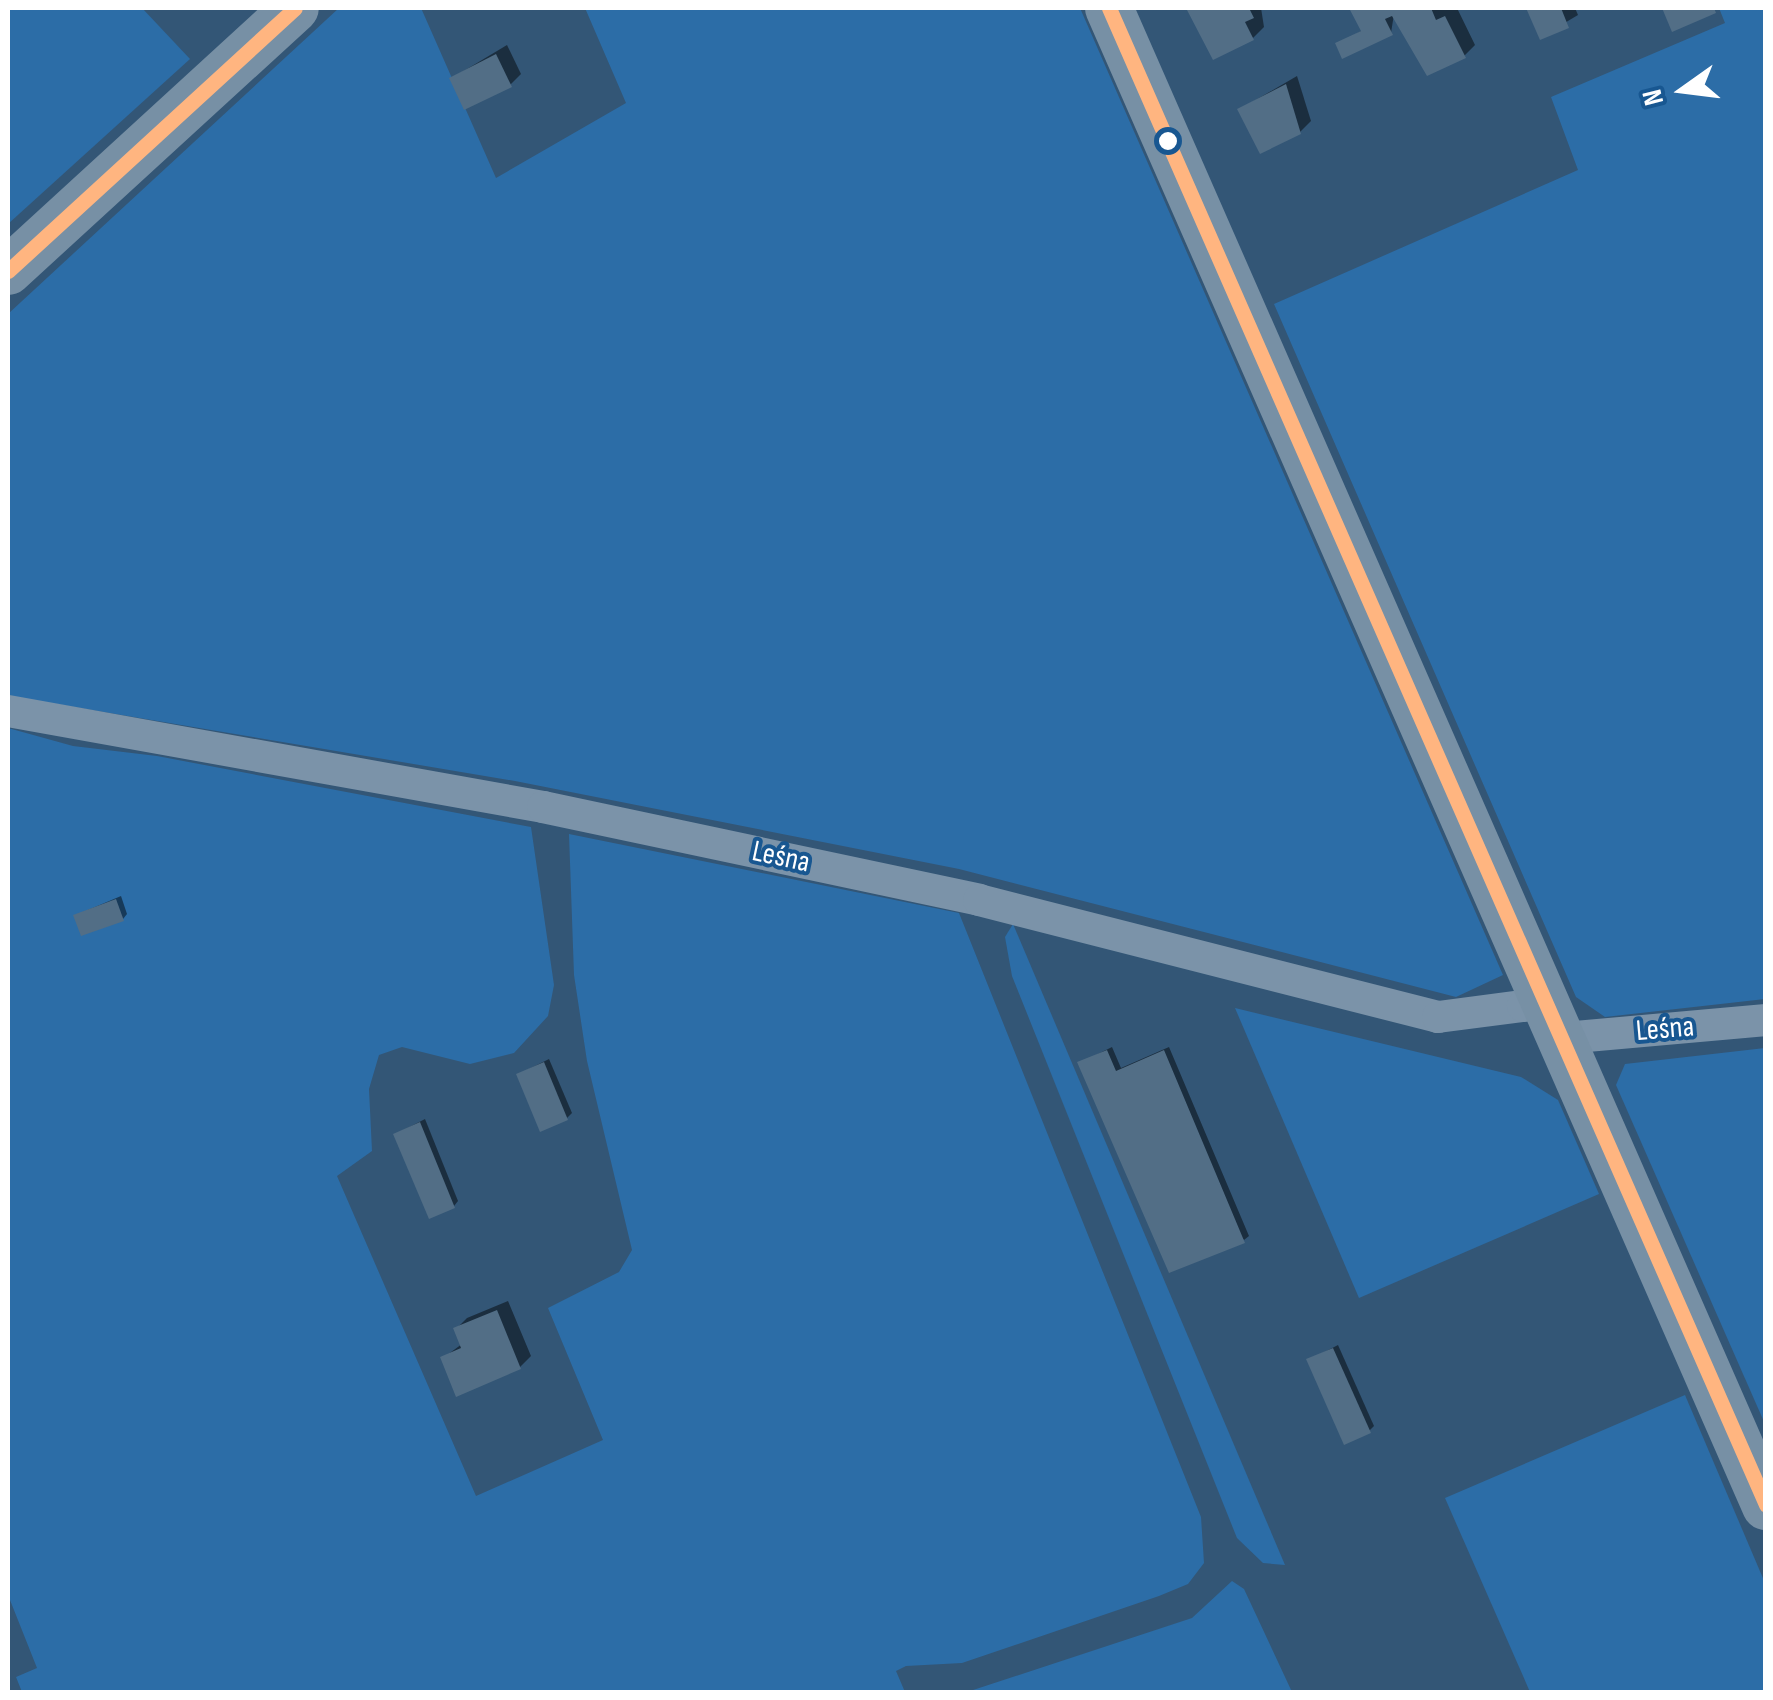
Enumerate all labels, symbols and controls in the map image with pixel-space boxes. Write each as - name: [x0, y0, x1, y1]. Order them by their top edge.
- north arrow: [1633, 40, 1733, 140]
- text: N: [1636, 86, 1671, 109]
- unlabelled marker: [1158, 131, 1178, 151]
- street label: Leśna: [749, 833, 813, 881]
- street label: Leśna: [1635, 1009, 1695, 1049]

